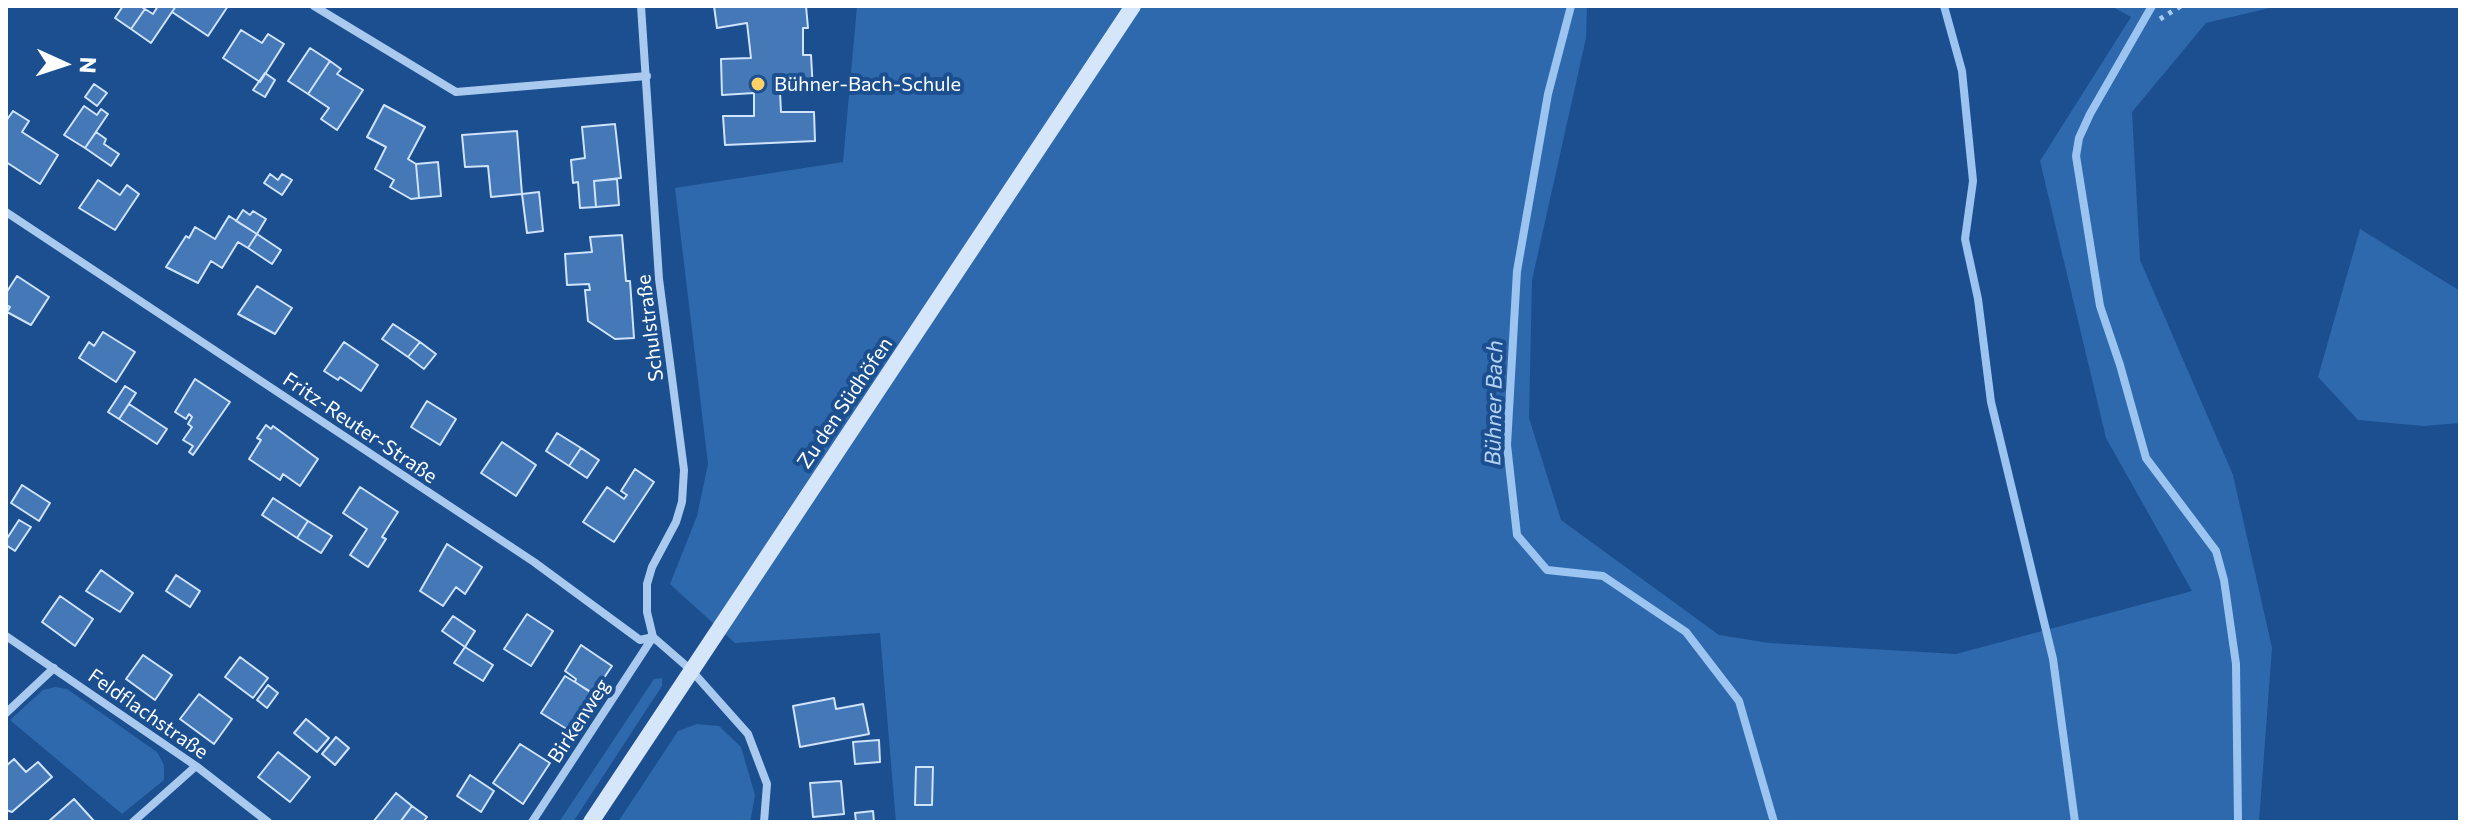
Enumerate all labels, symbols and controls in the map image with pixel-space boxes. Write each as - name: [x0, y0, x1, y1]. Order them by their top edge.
- north arrow: [24, 24, 104, 104]
- text: N: [75, 56, 102, 74]
- place label: Bühner-Bach-Schule: [774, 72, 961, 96]
- marker: Bühner-Bach-Schule: [749, 75, 767, 93]
- street label: Schulstraße: [632, 273, 668, 383]
- street label: Zu den Südhöfen: [792, 333, 898, 473]
- water label: Bühner Bach: [1480, 340, 1508, 466]
- street label: Fritz-Reuter-Straße: [278, 367, 442, 489]
- street label: Feldflachstraße: [83, 664, 213, 764]
- street label: Birkenweg: [543, 675, 615, 767]

